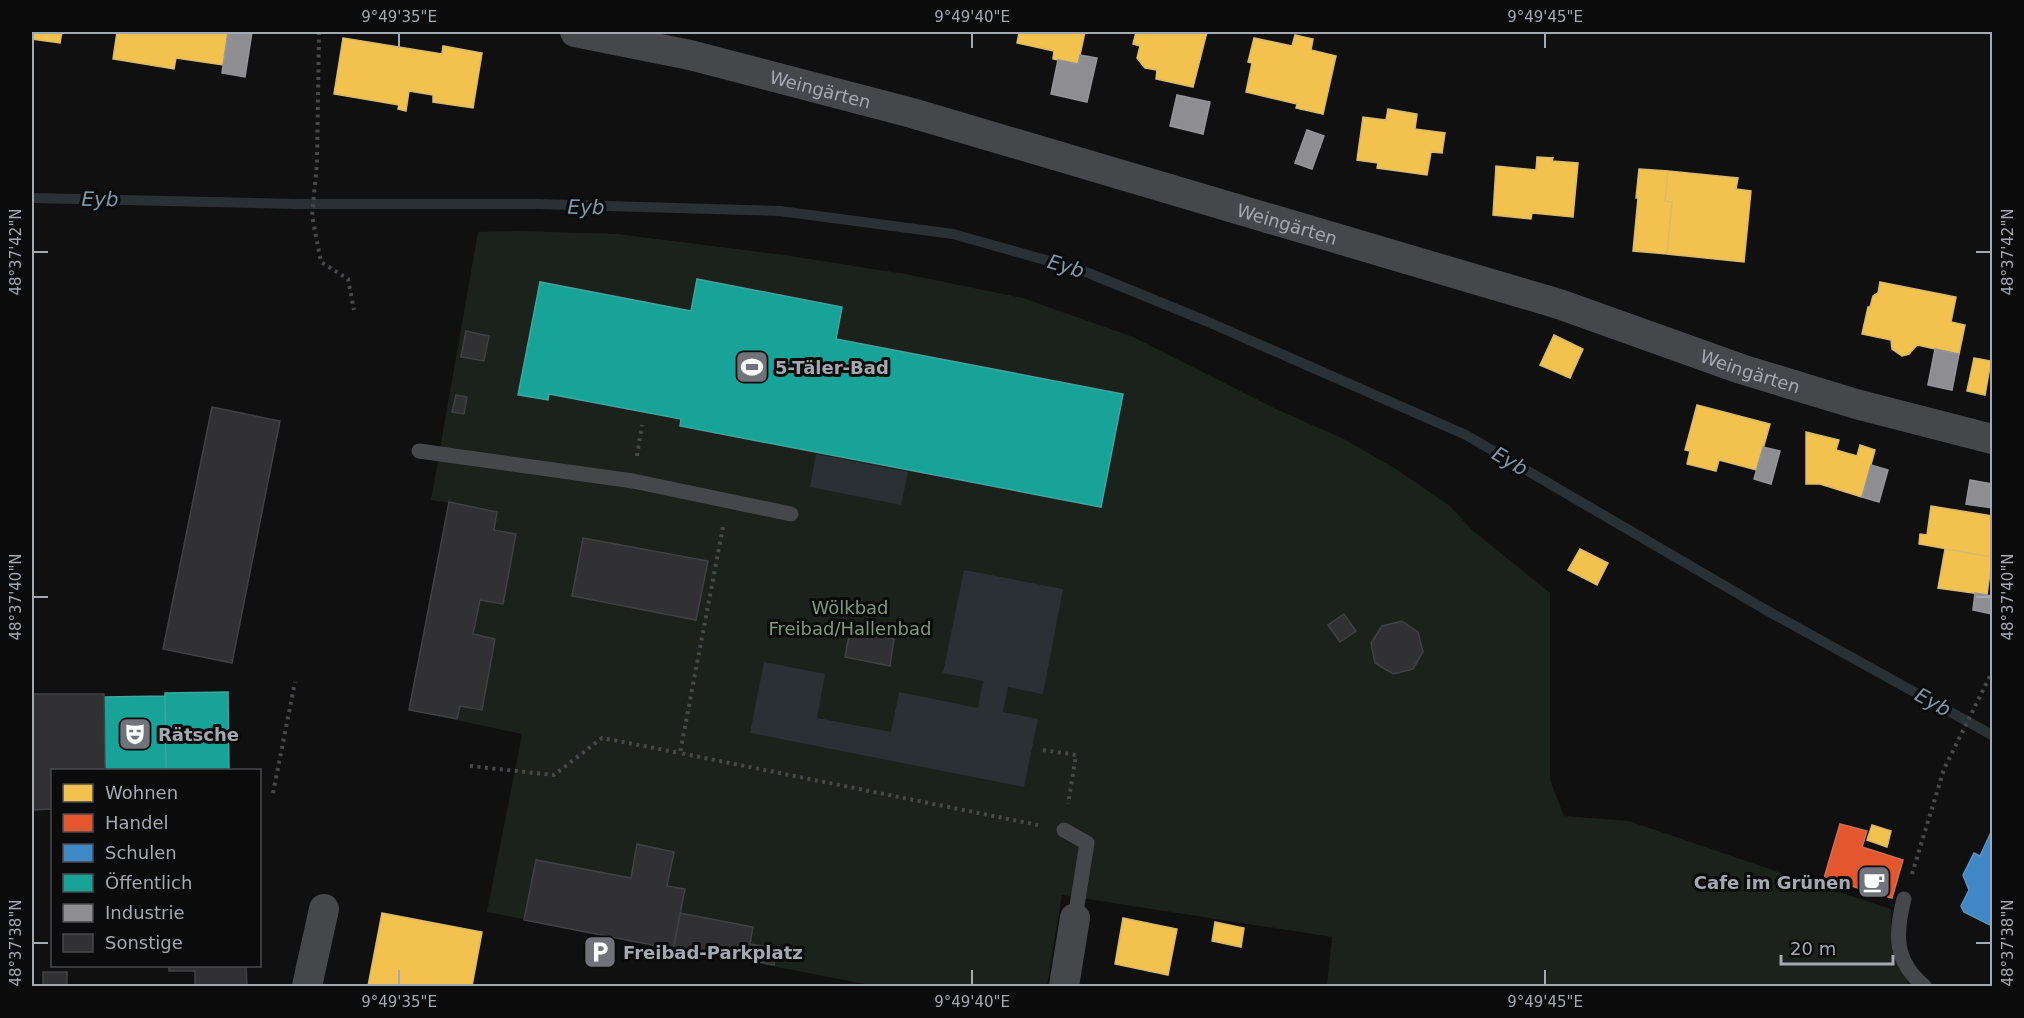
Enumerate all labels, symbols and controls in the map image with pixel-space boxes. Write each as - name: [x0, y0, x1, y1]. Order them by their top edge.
- text: 9°49'35"E: [361, 8, 437, 26]
- text: 9°49'40"E: [934, 8, 1010, 26]
- text: 9°49'45"E: [1507, 8, 1583, 26]
- street label: Weingärten: [768, 66, 873, 112]
- water label: Eyb: [81, 187, 119, 211]
- water label: Eyb: [567, 195, 605, 219]
- street label: Weingärten: [1235, 199, 1340, 249]
- text: 48°37'42"N: [7, 208, 25, 296]
- text: 48°37'42"N: [1999, 208, 2017, 296]
- water label: Eyb: [1045, 249, 1087, 283]
- street label: Weingärten: [1697, 345, 1803, 397]
- sports icon: 5-Täler-Bad: [734, 349, 770, 385]
- place label: 5-Täler-Bad: [775, 357, 889, 378]
- water label: Eyb: [1488, 441, 1532, 481]
- text: 48°37'40"N: [7, 553, 25, 641]
- text: 48°37'40"N: [1999, 553, 2017, 641]
- park label: Wölkbad Freibad/Hallenbad: [768, 597, 932, 639]
- water label: Eyb: [1911, 682, 1955, 722]
- theatre icon: Rätsche: [117, 716, 153, 752]
- place label: Rätsche: [158, 724, 239, 745]
- legend: [51, 769, 261, 967]
- text: Wohnen: [105, 782, 178, 803]
- text: Handel: [105, 812, 168, 833]
- text: Schulen: [105, 842, 177, 863]
- cafe icon: Cafe im Grünen: [1856, 864, 1892, 900]
- text: Öffentlich: [105, 872, 192, 893]
- place label: Cafe im Grünen: [1694, 872, 1851, 893]
- text: 48°37'38"N: [7, 899, 25, 987]
- text: 48°37'38"N: [1999, 899, 2017, 987]
- text: Industrie: [105, 902, 184, 923]
- scale bar: [1781, 928, 1894, 966]
- text: Sonstige: [105, 932, 183, 953]
- parking icon: Freibad-Parkplatz: [582, 934, 618, 970]
- text: 20 m: [1790, 938, 1836, 959]
- place label: Freibad-Parkplatz: [623, 942, 803, 963]
- text: 9°49'35"E: [361, 993, 437, 1011]
- text: 9°49'40"E: [934, 993, 1010, 1011]
- text: 9°49'45"E: [1507, 993, 1583, 1011]

